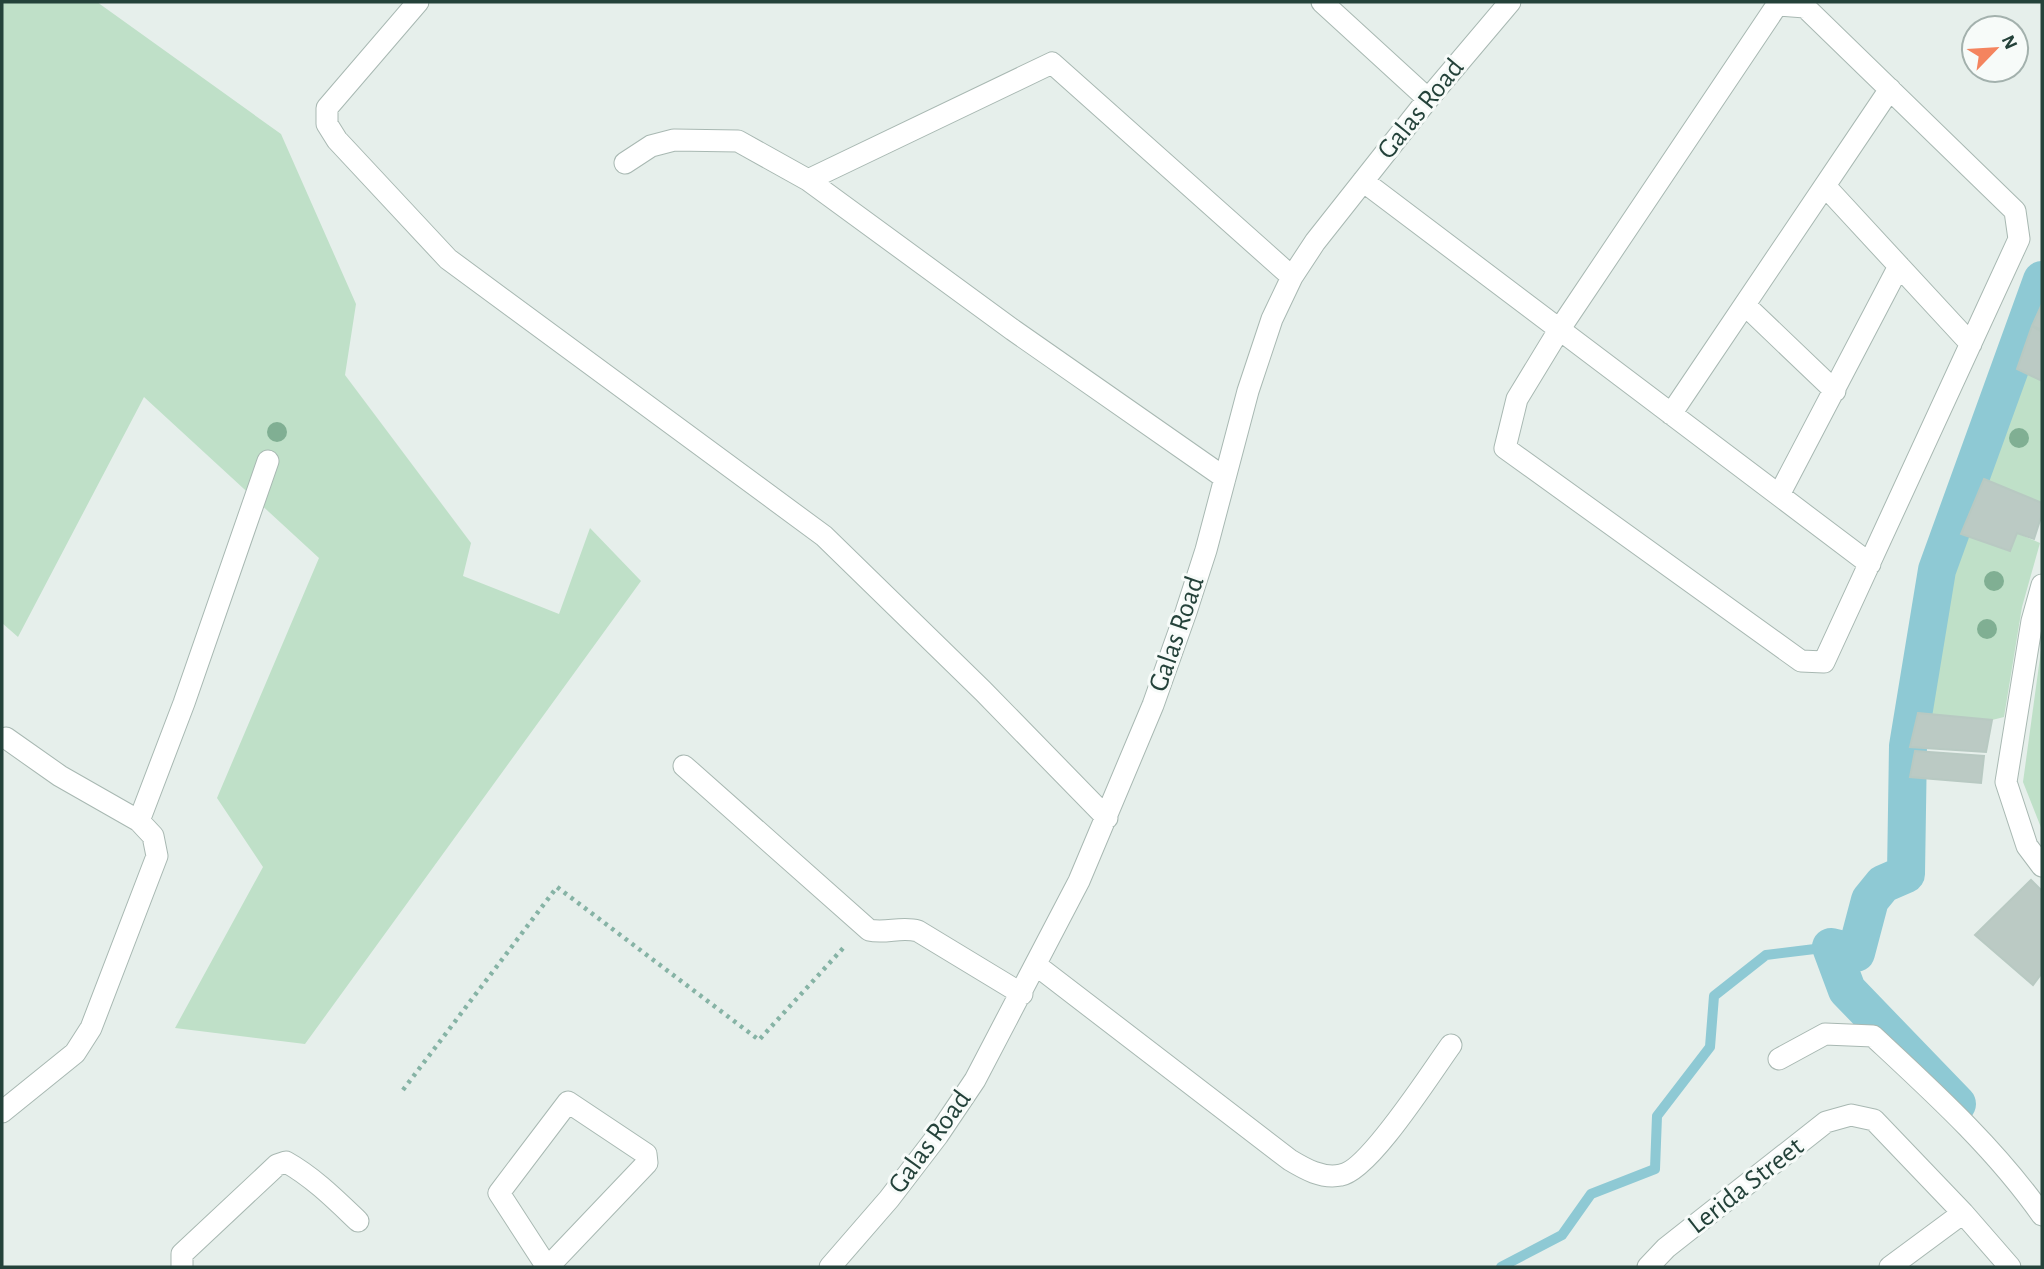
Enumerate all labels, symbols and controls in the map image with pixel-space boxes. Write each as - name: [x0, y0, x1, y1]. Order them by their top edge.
- north arrow: [1960, 14, 2030, 84]
- text: N: [1998, 32, 2020, 52]
- street label: Galas Road: [1372, 54, 1470, 164]
- street label: Galas Road: [1144, 573, 1210, 695]
- street label: Galas Road: [883, 1085, 977, 1199]
- street label: Lerida Street: [1683, 1132, 1809, 1240]

